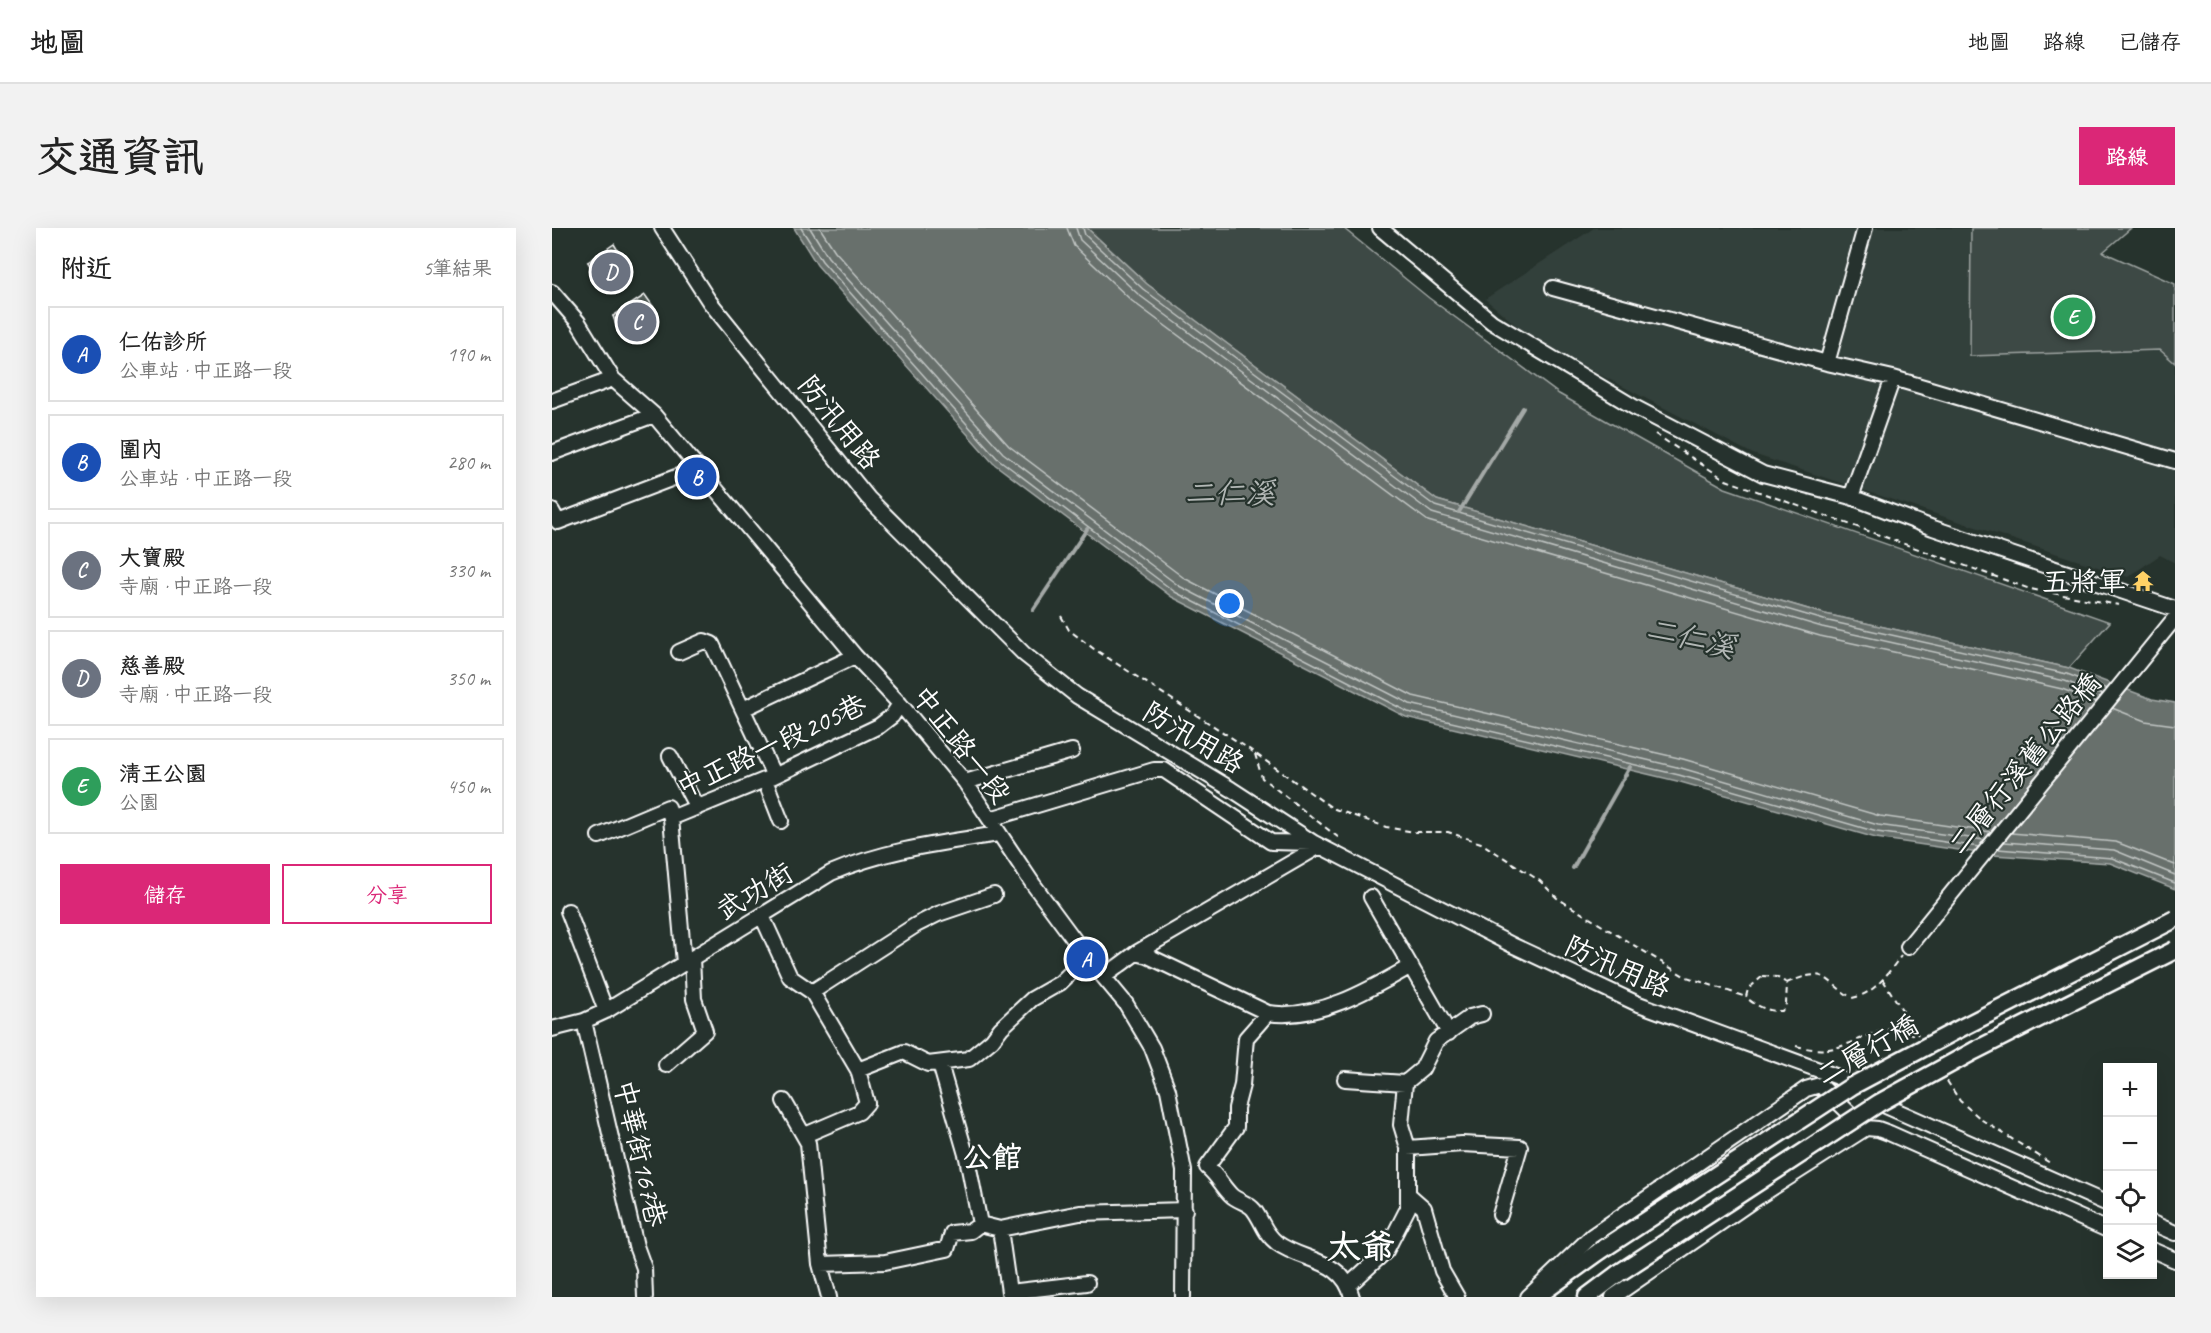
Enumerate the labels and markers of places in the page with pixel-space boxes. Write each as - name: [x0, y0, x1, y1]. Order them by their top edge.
- pin: D: [592, 250, 630, 294]
- pin: E: [2054, 294, 2092, 340]
- pin: C: [618, 300, 656, 344]
- pin: B: [678, 454, 716, 500]
- place label: 五將軍: [2042, 564, 2126, 599]
- temple icon: 五將軍: [2131, 569, 2155, 593]
- pin: A: [1066, 936, 1106, 982]

